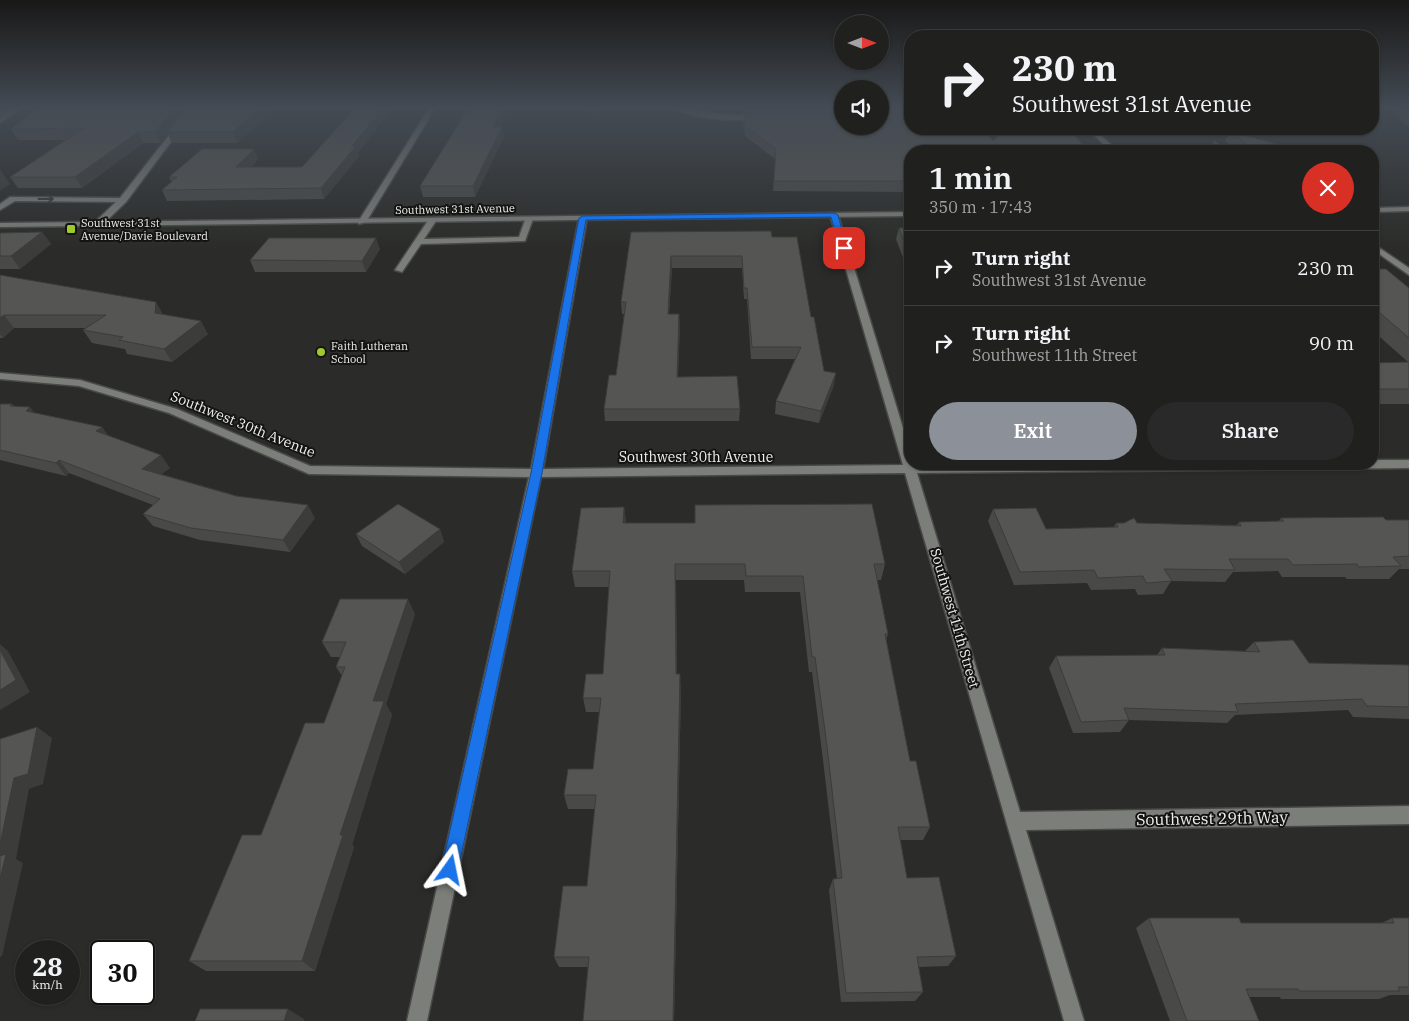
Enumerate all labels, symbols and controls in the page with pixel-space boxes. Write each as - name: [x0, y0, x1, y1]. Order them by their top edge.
- north arrow: [834, 15, 889, 70]
- map controls: [834, 15, 889, 135]
- text: 230 m: [1012, 45, 1117, 91]
- icon: right: [929, 50, 994, 115]
- button: sound: [834, 80, 889, 135]
- text: Southwest 31st Avenue: [1012, 89, 1252, 118]
- text: 1 min: [929, 158, 1012, 197]
- button: close: [1302, 162, 1354, 214]
- one-way arrow: [38, 194, 54, 204]
- text: 350 m · 17:43: [929, 197, 1032, 217]
- street label: Southwest 31st Avenue: [395, 201, 515, 217]
- place label: Southwest 31st Avenue/Davie Boulevard: [81, 216, 208, 243]
- marker: Southwest 31st Avenue/Davie Boulevard: [65, 223, 77, 235]
- pin: [823, 227, 865, 269]
- icon: arrive: [830, 234, 858, 262]
- text: Turn right: [972, 246, 1070, 270]
- icon: right: [929, 254, 957, 282]
- text: 230 m: [1297, 256, 1354, 280]
- text: Southwest 31st Avenue: [972, 270, 1146, 290]
- text: Turn right: [972, 321, 1070, 345]
- icon: right: [929, 329, 957, 357]
- text: 90 m: [1309, 331, 1354, 355]
- place label: Faith Lutheran School: [331, 339, 408, 366]
- text: Southwest 11th Street: [972, 345, 1137, 365]
- marker: Faith Lutheran School: [315, 346, 327, 358]
- street label: Southwest 30th Avenue: [168, 387, 318, 461]
- button: Exit: [929, 402, 1137, 460]
- button: Share: [1147, 402, 1354, 460]
- street label: Southwest 30th Avenue: [619, 448, 773, 466]
- street label: Southwest 11th Street: [926, 546, 984, 690]
- street label: Southwest 29th Way: [1136, 807, 1289, 829]
- position arrow: [423, 843, 475, 895]
- speed limit sign: 30: [90, 940, 155, 1005]
- text: 28: [32, 950, 63, 983]
- text: km/h: [32, 977, 63, 992]

